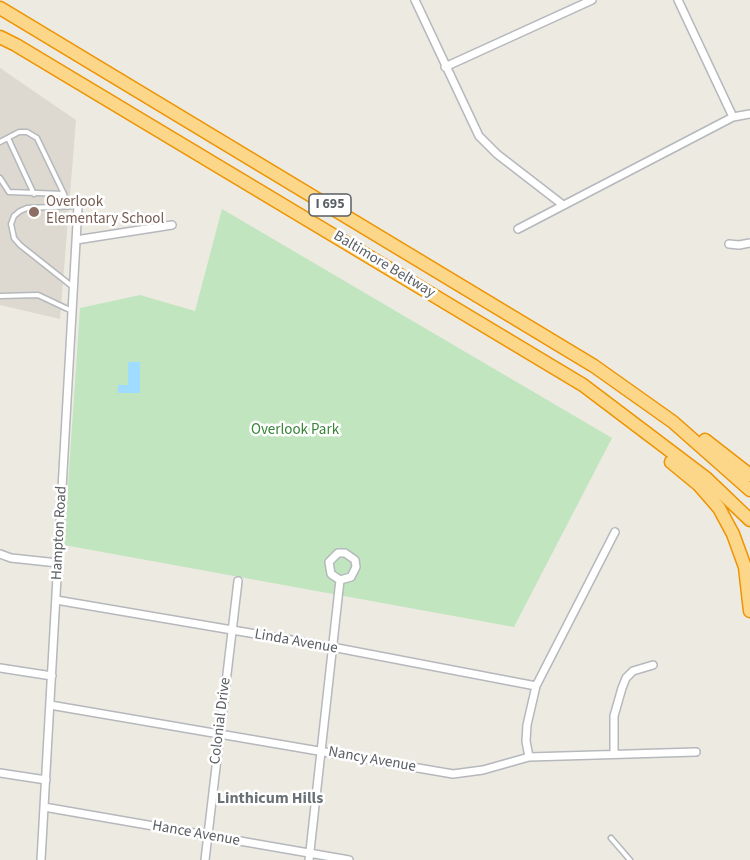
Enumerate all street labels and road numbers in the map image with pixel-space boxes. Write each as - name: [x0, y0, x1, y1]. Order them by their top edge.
- road number: I 695: [309, 194, 351, 216]
- street label: Baltimore Beltway: [330, 228, 438, 302]
- street label: Hampton Road: [49, 485, 71, 581]
- street label: Linda Avenue: [253, 626, 339, 658]
- street label: Colonial Drive: [207, 677, 235, 765]
- street label: Nancy Avenue: [327, 743, 417, 777]
- street label: Hance Avenue: [151, 817, 241, 851]

